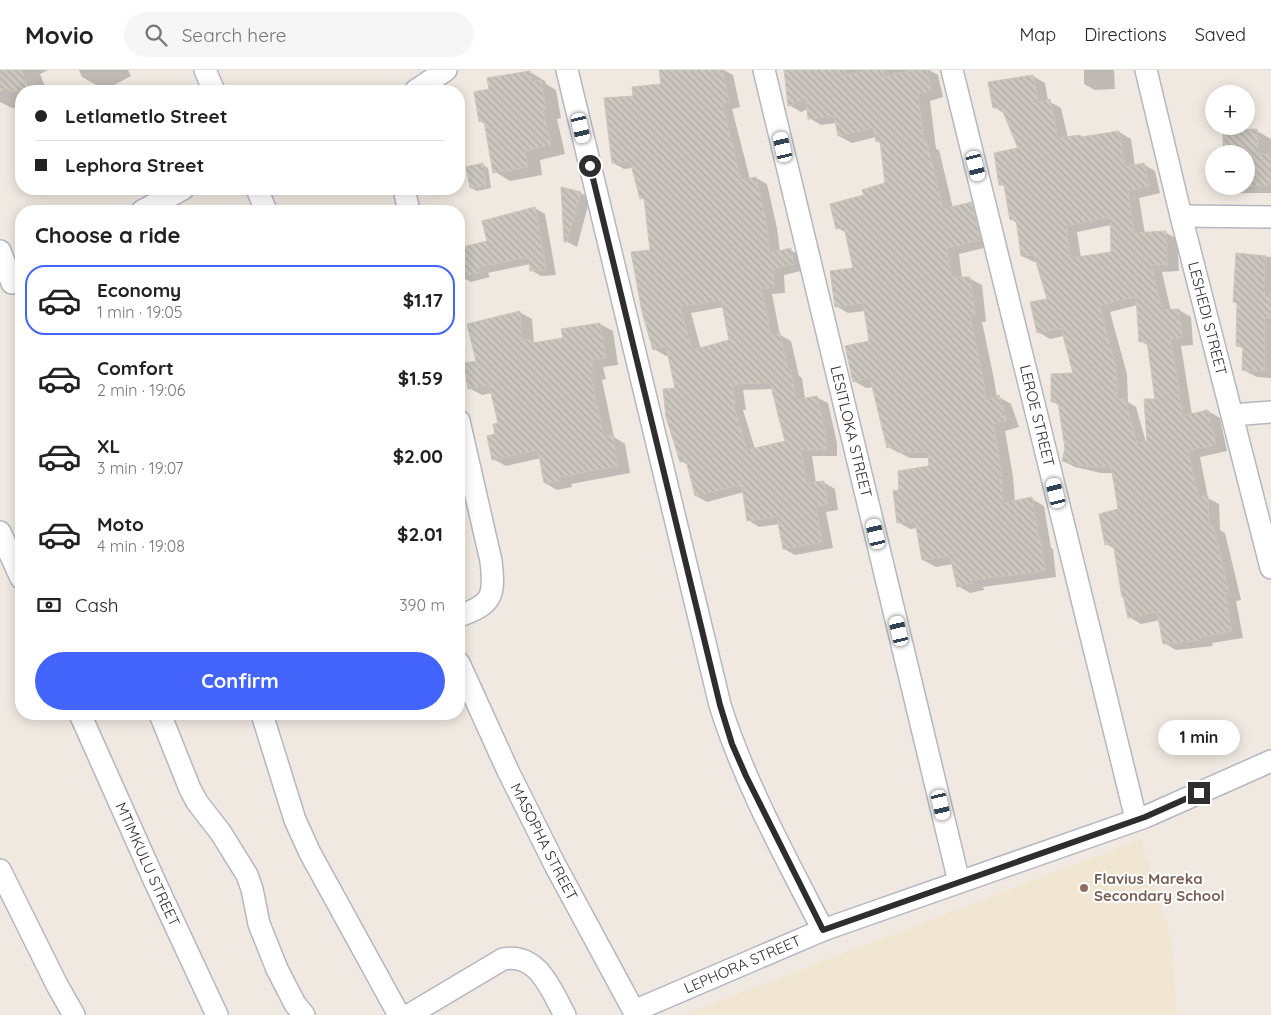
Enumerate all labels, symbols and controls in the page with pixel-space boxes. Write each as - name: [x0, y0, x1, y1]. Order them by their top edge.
- search box: [124, 12, 474, 57]
- text: Movio: [25, 20, 94, 50]
- icon: search: [142, 21, 170, 49]
- text: Search here: [182, 23, 287, 47]
- text: Map: [1019, 23, 1056, 46]
- text: Directions: [1084, 23, 1167, 46]
- text: Saved: [1195, 23, 1246, 46]
- map controls: [1205, 85, 1255, 195]
- button: +: [1205, 85, 1255, 135]
- text: Letlametlo Street: [65, 104, 227, 128]
- car: [570, 112, 591, 144]
- car: [772, 131, 793, 163]
- button: −: [1205, 145, 1255, 195]
- car: [965, 150, 986, 182]
- text: Lephora Street: [65, 153, 204, 177]
- route start: [579, 155, 601, 177]
- text: Choose a ride: [35, 221, 180, 249]
- street label: LESHEDI STREET: [1184, 260, 1231, 377]
- icon: car: [37, 278, 82, 323]
- text: Economy: [97, 278, 181, 302]
- text: $1.17: [403, 288, 443, 312]
- text: 1 min · 19:05: [97, 302, 183, 322]
- icon: car: [37, 356, 82, 401]
- text: Comfort: [97, 356, 174, 380]
- street label: LEROE STREET: [1016, 363, 1059, 468]
- street label: LESITLOKA STREET: [826, 364, 876, 499]
- text: $1.59: [398, 366, 443, 390]
- text: 2 min · 19:06: [97, 380, 185, 400]
- icon: car: [37, 434, 82, 479]
- text: XL: [97, 434, 120, 458]
- text: $2.00: [393, 444, 443, 468]
- text: 3 min · 19:07: [97, 458, 184, 478]
- car: [1045, 477, 1066, 509]
- icon: car: [37, 512, 82, 557]
- text: Moto: [97, 512, 144, 536]
- car: [865, 518, 886, 550]
- text: $2.01: [397, 522, 443, 546]
- text: 4 min · 19:08: [97, 536, 185, 556]
- icon: cash: [35, 591, 63, 619]
- text: Cash: [75, 593, 119, 617]
- text: 390 m: [399, 595, 445, 615]
- car: [888, 615, 909, 647]
- button: Confirm: [35, 652, 445, 710]
- callout: 1 min: [1158, 720, 1240, 756]
- text: 1 min: [1180, 727, 1218, 747]
- street label: MASOPHA STREET: [507, 780, 582, 904]
- route end: [1188, 782, 1210, 804]
- car: [930, 789, 951, 821]
- street label: MTIMKULU STREET: [112, 799, 184, 930]
- place label: Flavius Mareka Secondary School: [1094, 869, 1225, 905]
- marker: Flavius Mareka Secondary School: [1078, 882, 1090, 894]
- street label: LEPHORA STREET: [681, 931, 804, 997]

